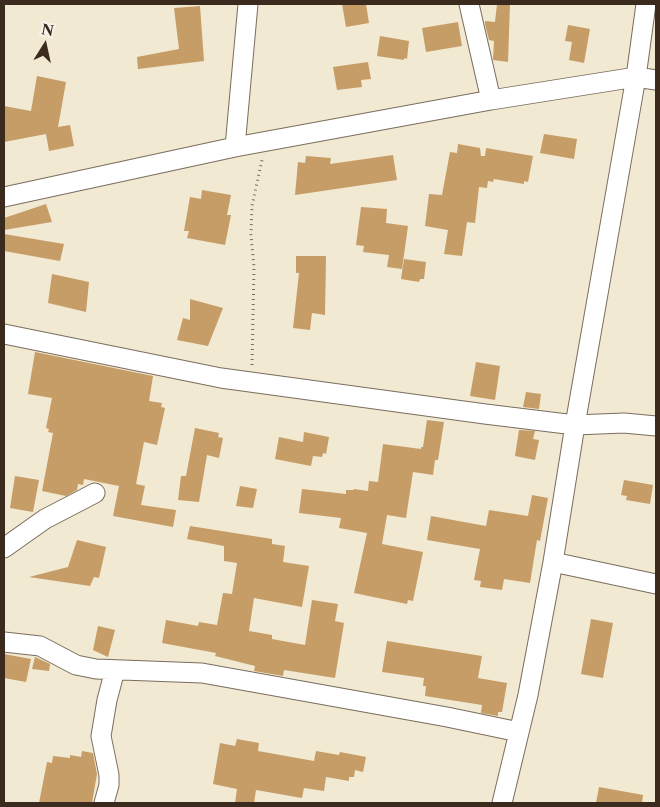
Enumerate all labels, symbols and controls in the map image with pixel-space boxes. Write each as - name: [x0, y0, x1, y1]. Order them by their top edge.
- north arrow: [20, 20, 70, 70]
- text: N: [40, 20, 55, 40]

